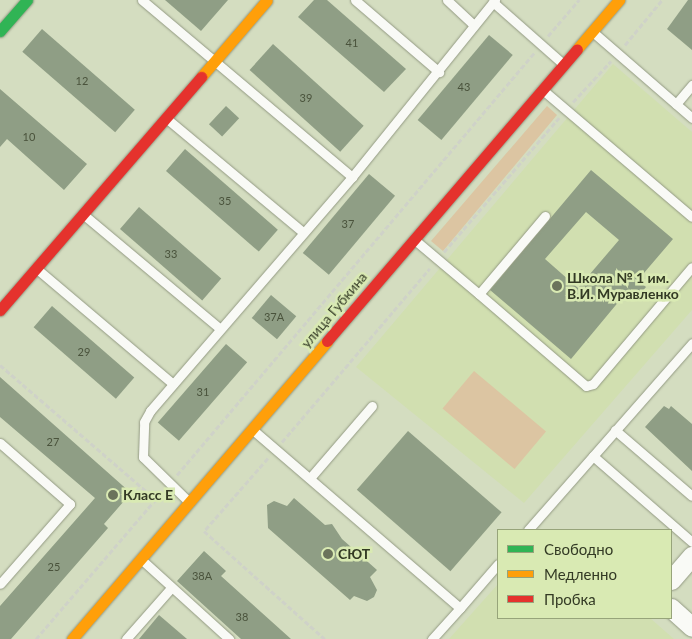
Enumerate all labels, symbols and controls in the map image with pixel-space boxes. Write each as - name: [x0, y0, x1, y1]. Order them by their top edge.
- house number: 41: [346, 36, 358, 50]
- house number: 12: [76, 74, 88, 88]
- house number: 43: [458, 80, 470, 94]
- house number: 39: [300, 91, 312, 105]
- house number: 10: [23, 130, 35, 144]
- house number: 35: [219, 194, 231, 208]
- house number: 37: [342, 217, 354, 231]
- house number: 33: [165, 247, 177, 261]
- street label: улица Губкина: [298, 269, 370, 351]
- place label: Школа № 1 им. В.И. Муравленко: [567, 270, 679, 302]
- marker: Школа № 1 им. В.И. Муравленко: [551, 280, 563, 292]
- house number: 37А: [264, 310, 284, 324]
- house number: 29: [78, 345, 90, 359]
- house number: 31: [197, 385, 209, 399]
- house number: 27: [47, 435, 59, 449]
- place label: Класс Е: [123, 487, 173, 503]
- marker: Класс Е: [107, 489, 119, 501]
- legend: [497, 529, 672, 619]
- text: Свободно: [544, 540, 613, 558]
- place label: СЮТ: [338, 546, 370, 562]
- marker: СЮТ: [322, 548, 334, 560]
- house number: 25: [48, 560, 60, 574]
- text: Медленно: [544, 565, 617, 583]
- house number: 38А: [192, 569, 212, 583]
- text: Пробка: [544, 590, 596, 608]
- house number: 38: [236, 610, 248, 624]

